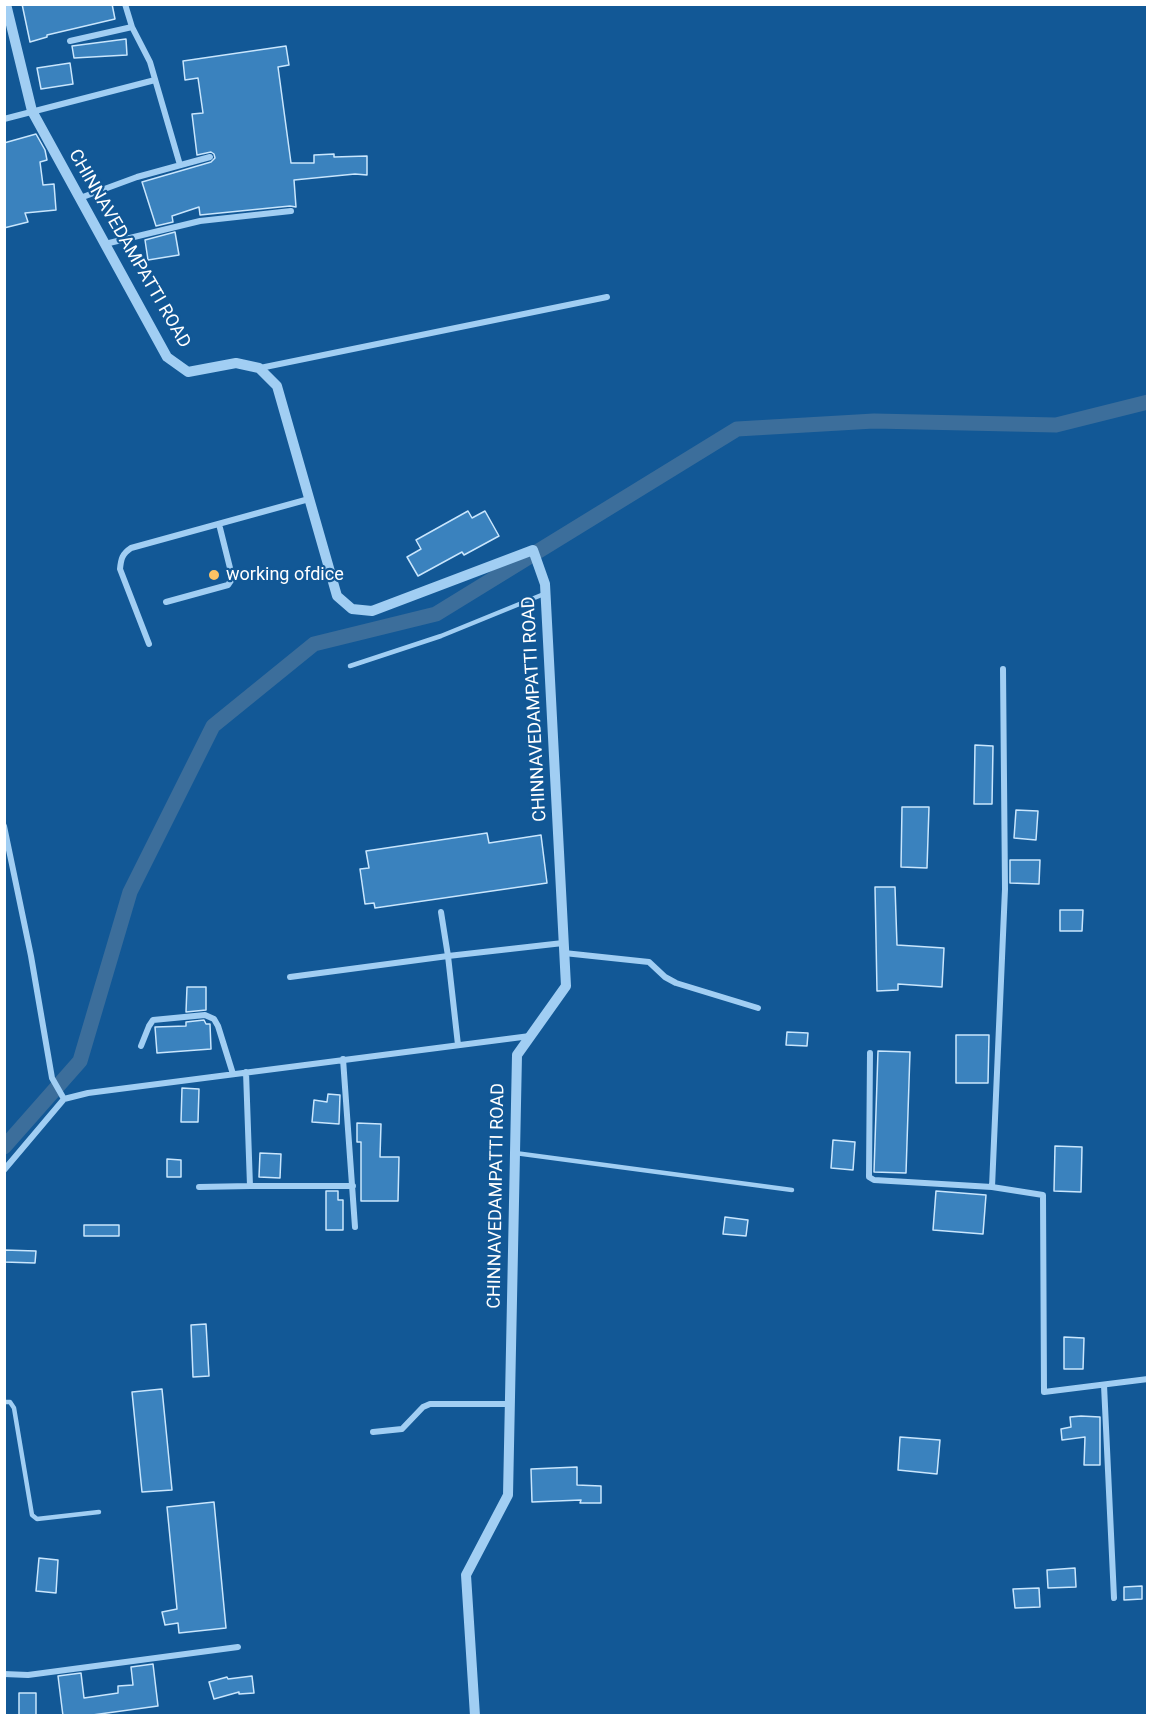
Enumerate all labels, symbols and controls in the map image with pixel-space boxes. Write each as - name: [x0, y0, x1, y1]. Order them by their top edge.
- street label: CHINNAVEDAMPATTI ROAD: [63, 146, 195, 352]
- place label: working ofdice: [226, 564, 344, 586]
- marker: working ofdice: [207, 568, 221, 582]
- street label: CHINNAVEDAMPATTI ROAD: [518, 596, 552, 822]
- street label: CHINNAVEDAMPATTI ROAD: [484, 1083, 510, 1309]

